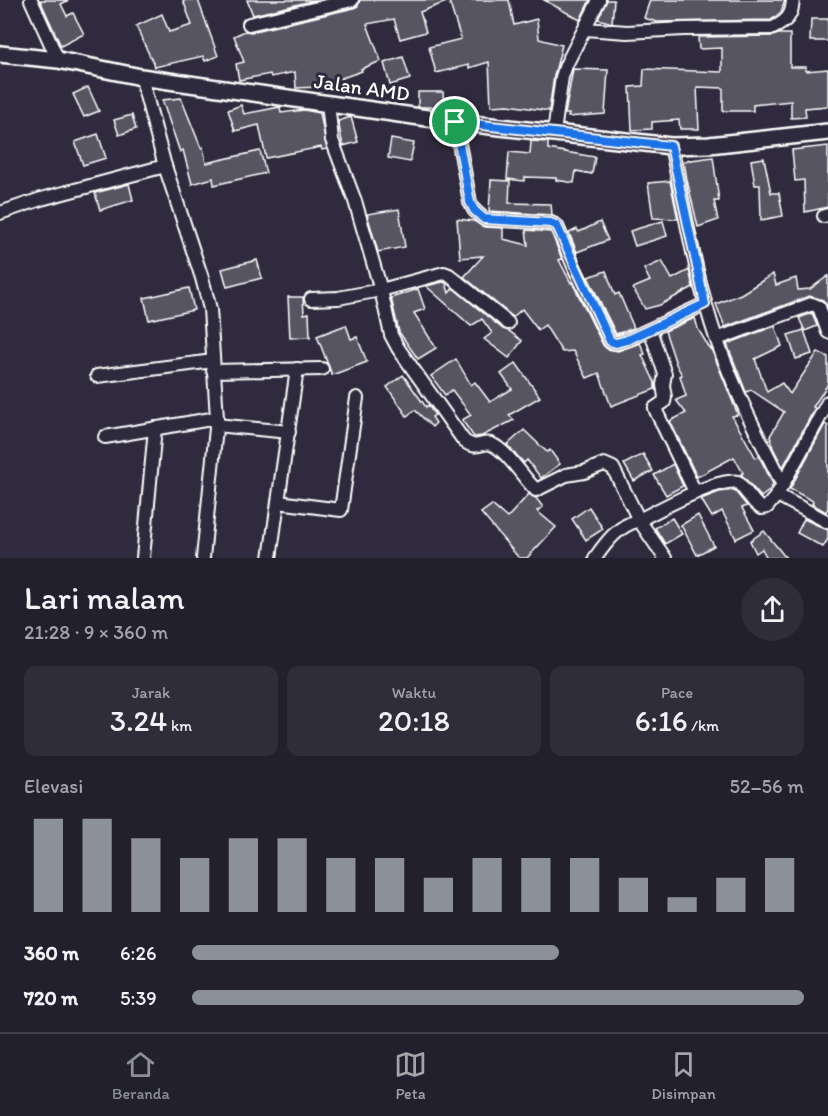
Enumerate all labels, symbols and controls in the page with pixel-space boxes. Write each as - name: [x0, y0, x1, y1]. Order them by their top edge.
- street label: Jalan AMD: [313, 68, 411, 106]
- pin: [429, 96, 480, 147]
- icon: arrive: [438, 105, 471, 138]
- text: Lari malam: [24, 578, 185, 617]
- button: share: [741, 578, 804, 641]
- text: 21:28 · 9 × 360 m: [24, 620, 168, 644]
- text: Jarak: [132, 683, 170, 702]
- text: Waktu: [392, 683, 436, 702]
- text: Pace: [661, 683, 693, 702]
- text: 3.24: [110, 702, 167, 739]
- text: 20:18: [378, 702, 450, 739]
- text: 6:16: [635, 702, 688, 739]
- text: km: [167, 716, 192, 735]
- text: /km: [688, 716, 719, 735]
- text: Elevasi: [24, 774, 83, 798]
- text: 52–56 m: [729, 774, 804, 798]
- text: 360 m: [24, 941, 79, 965]
- text: 6:26: [120, 941, 157, 965]
- text: 720 m: [24, 986, 78, 1010]
- text: 5:39: [120, 986, 157, 1010]
- tab: Beranda: [112, 1048, 170, 1103]
- tab: Peta: [394, 1048, 427, 1103]
- tab: Disimpan: [651, 1048, 716, 1103]

